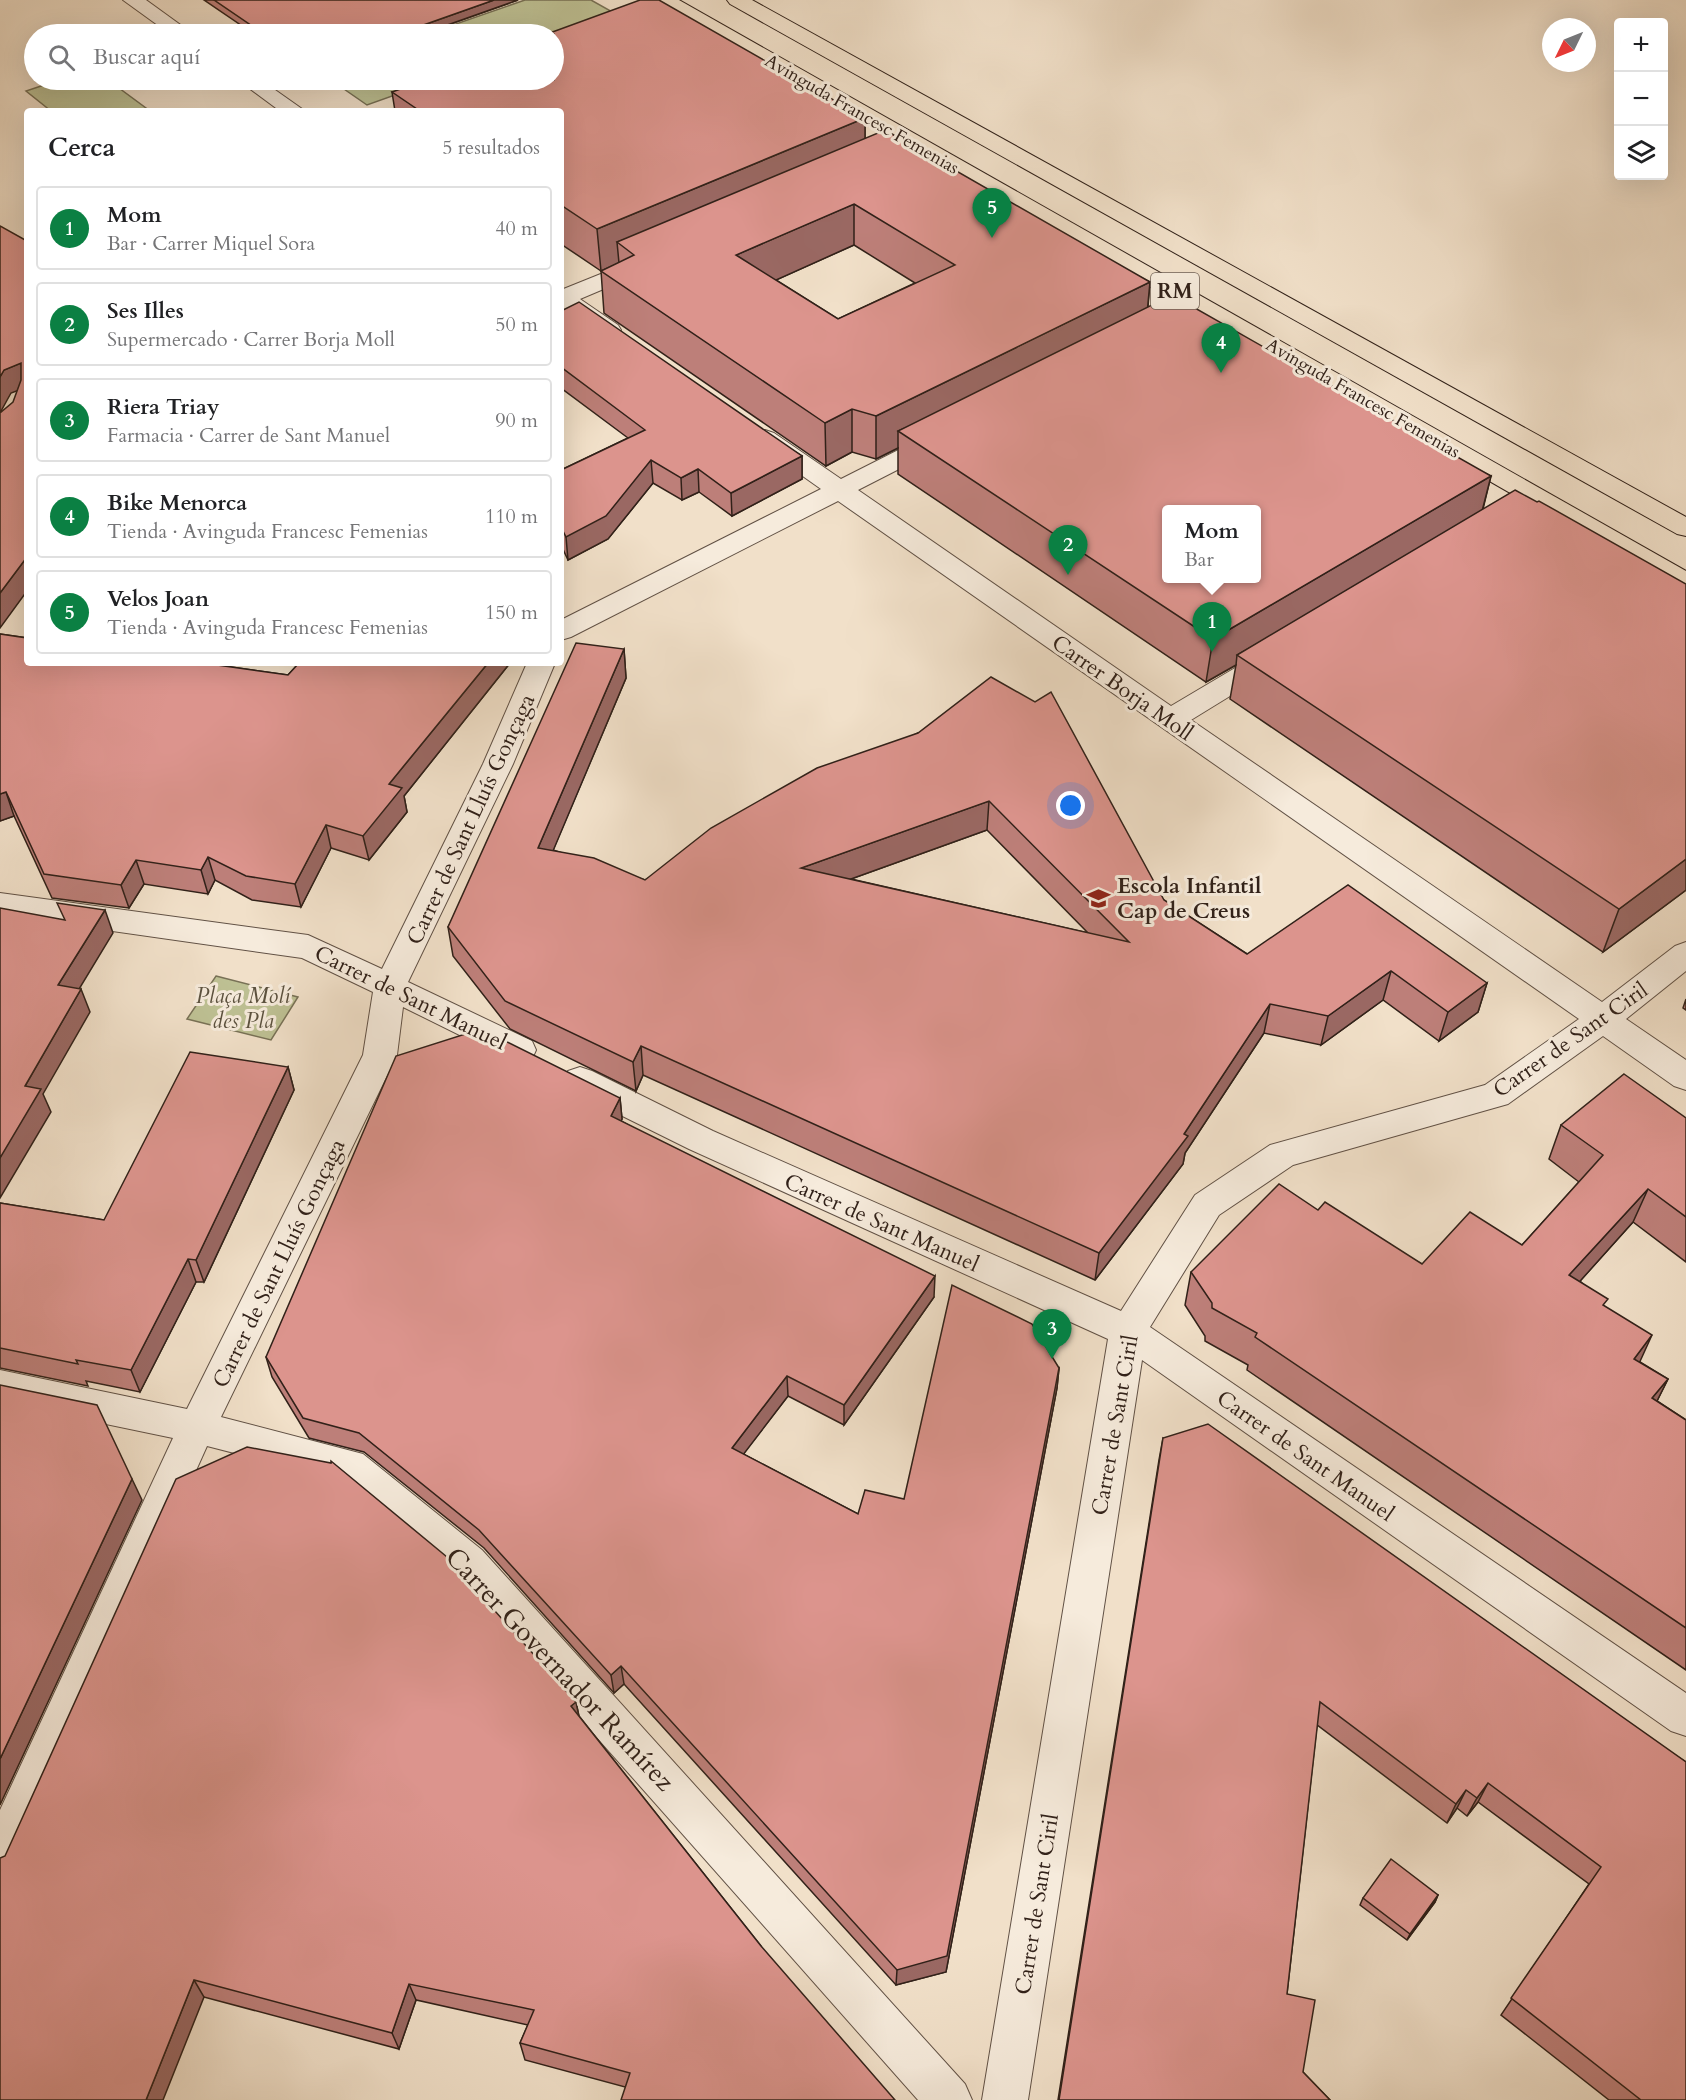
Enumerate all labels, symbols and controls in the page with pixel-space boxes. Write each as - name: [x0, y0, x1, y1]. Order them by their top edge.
- north arrow: [1542, 18, 1596, 72]
- map controls: [1614, 18, 1668, 180]
- button: +: [1614, 18, 1668, 72]
- search box: [24, 24, 564, 90]
- icon: search: [45, 41, 78, 74]
- text: Buscar aquí: [93, 42, 200, 72]
- street label: Avinguda Francesc Femenias: [760, 48, 964, 180]
- button: −: [1614, 72, 1668, 126]
- button: layers: [1614, 126, 1668, 180]
- text: Cerca: [48, 130, 115, 165]
- text: 5 resultados: [442, 134, 540, 161]
- pin: 5: [972, 188, 1012, 238]
- text: Mom: [107, 200, 161, 230]
- text: 1: [64, 215, 75, 242]
- text: 40 m: [495, 215, 538, 242]
- text: Bar · Carrer Miquel Sora: [107, 230, 315, 257]
- road number: RM: [1151, 273, 1199, 309]
- text: Ses Illes: [107, 296, 184, 326]
- text: 2: [64, 311, 75, 338]
- text: 50 m: [495, 311, 538, 338]
- pin: 4: [1202, 324, 1240, 373]
- text: Supermercado · Carrer Borja Moll: [107, 326, 395, 353]
- street label: Avinguda Francesc Femenias: [1261, 332, 1465, 464]
- text: Riera Triay: [107, 392, 219, 422]
- text: 3: [64, 407, 75, 434]
- text: 90 m: [495, 407, 538, 434]
- text: Farmacia · Carrer de Sant Manuel: [107, 422, 390, 449]
- text: Bike Menorca: [107, 488, 247, 518]
- text: 4: [64, 503, 75, 530]
- text: 110 m: [485, 503, 538, 530]
- popup: [1162, 505, 1261, 583]
- text: Mom: [1184, 516, 1239, 546]
- text: Tienda · Avinguda Francesc Femenias: [107, 518, 428, 545]
- pin: 2: [1048, 526, 1088, 575]
- text: Bar: [1184, 546, 1214, 573]
- text: Velos Joan: [107, 584, 209, 614]
- text: 5: [64, 599, 75, 626]
- text: 150 m: [485, 599, 538, 626]
- pin: 1: [1192, 602, 1232, 652]
- text: Tienda · Avinguda Francesc Femenias: [107, 614, 428, 641]
- street label: Carrer Borja Moll: [1046, 628, 1200, 748]
- street label: Carrer de Sant Lluís Gonçaga: [400, 689, 542, 950]
- your location: [1056, 791, 1085, 820]
- place label: Escola Infantil Cap de Creus: [1117, 871, 1262, 926]
- school or university icon: Escola Infantil Cap de Creus: [1086, 885, 1112, 911]
- street label: Carrer de Sant Manuel: [310, 938, 512, 1058]
- street label: Carrer de Sant Ciril: [1487, 975, 1654, 1104]
- park label: Plaça Molí des Pla: [196, 981, 291, 1036]
- street label: Carrer de Sant Lluís Gonçaga: [205, 1134, 353, 1393]
- street label: Carrer de Sant Manuel: [779, 1166, 984, 1280]
- pin: 3: [1032, 1310, 1072, 1359]
- street label: Carrer de Sant Ciril: [1084, 1332, 1146, 1518]
- street label: Carrer de Sant Manuel: [1211, 1383, 1400, 1529]
- street label: Carrer Governador Ramírez: [437, 1539, 683, 1799]
- street label: Carrer de Sant Ciril: [1008, 1811, 1066, 1997]

